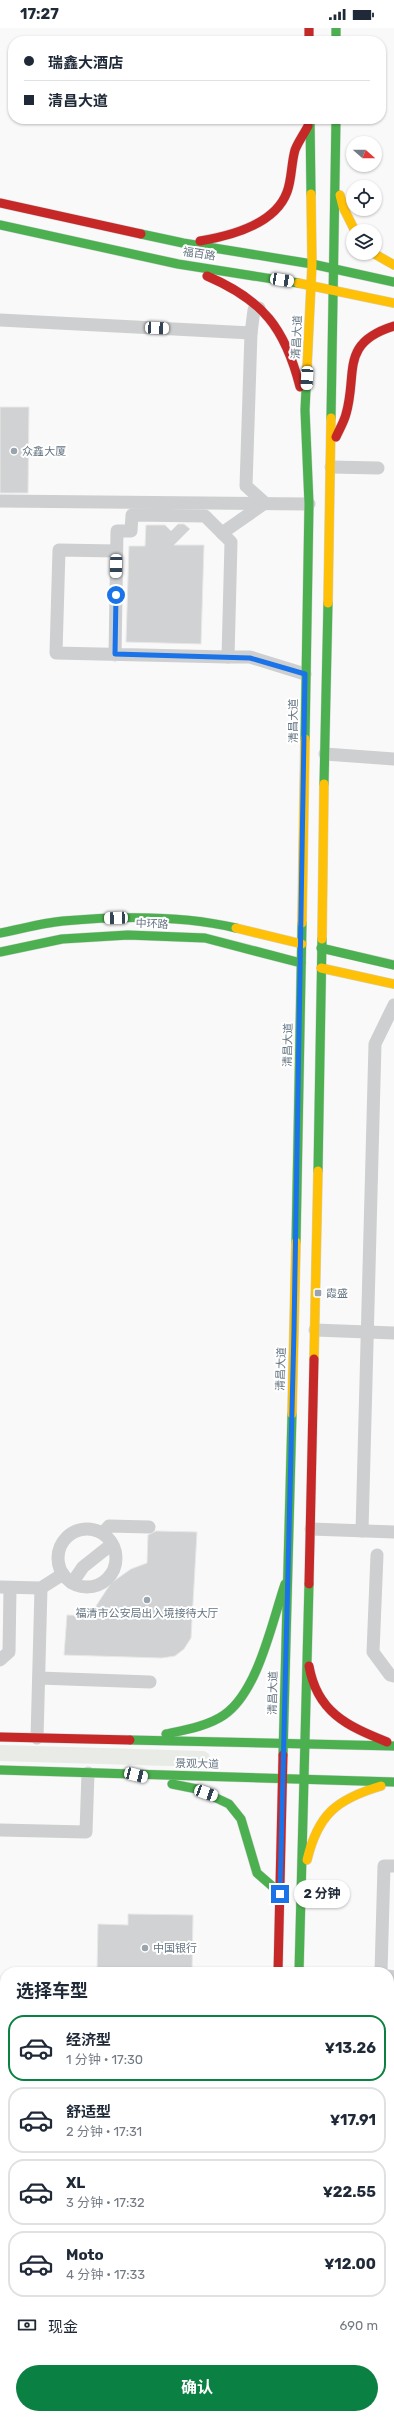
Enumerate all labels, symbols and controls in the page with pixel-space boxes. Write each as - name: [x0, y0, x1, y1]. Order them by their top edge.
- text: 17:27: [20, 5, 59, 23]
- text: 瑞鑫大酒店: [48, 54, 123, 72]
- text: 清昌大道: [48, 92, 108, 110]
- north arrow: [346, 136, 382, 172]
- map controls: [346, 136, 382, 260]
- button: locate: [346, 180, 382, 216]
- button: layers: [346, 224, 382, 260]
- street label: 福百路: [182, 245, 216, 263]
- car: [269, 272, 295, 288]
- street label: 清昌大道: [289, 315, 305, 359]
- car: [145, 321, 169, 335]
- car: [300, 366, 314, 390]
- place label: 众鑫大厦: [22, 445, 66, 458]
- marker: 众鑫大厦: [9, 446, 19, 456]
- car: [110, 554, 122, 578]
- route start: [107, 586, 125, 604]
- street label: 清昌大道: [287, 699, 300, 743]
- car: [104, 912, 128, 924]
- street label: 中环路: [135, 917, 169, 931]
- street label: 清昌大道: [281, 1023, 295, 1067]
- place label: 霞盛: [326, 1287, 348, 1300]
- marker: 霞盛: [313, 1288, 323, 1298]
- street label: 清昌大道: [274, 1347, 288, 1391]
- marker: 福清市公安局出入境接待大厅: [142, 1595, 152, 1605]
- place label: 福清市公安局出入境接待大厅: [76, 1607, 219, 1620]
- street label: 清昌大道: [266, 1671, 280, 1715]
- street label: 景观大道: [175, 1757, 219, 1771]
- car: [123, 1766, 149, 1784]
- car: [193, 1783, 219, 1803]
- callout: 2 分钟: [294, 1880, 350, 1908]
- route end: [271, 1885, 289, 1903]
- text: 2 分钟: [303, 1886, 341, 1901]
- place label: 中国银行: [153, 1942, 197, 1955]
- marker: 中国银行: [140, 1943, 150, 1953]
- text: 选择车型: [16, 1980, 88, 2002]
- icon: car: [18, 2030, 54, 2066]
- text: 经济型: [66, 2031, 111, 2049]
- text: ¥13.26: [325, 2039, 376, 2057]
- text: 1 分钟 · 17:30: [66, 2052, 143, 2067]
- icon: car: [18, 2102, 54, 2138]
- text: 舒适型: [66, 2103, 111, 2121]
- text: ¥17.91: [330, 2111, 376, 2129]
- text: 2 分钟 · 17:31: [66, 2124, 142, 2139]
- icon: car: [18, 2174, 54, 2210]
- text: XL: [66, 2174, 85, 2192]
- text: ¥22.55: [323, 2183, 376, 2201]
- text: 3 分钟 · 17:32: [66, 2195, 145, 2210]
- icon: car: [18, 2246, 54, 2282]
- text: Moto: [66, 2246, 104, 2264]
- text: ¥12.00: [324, 2255, 376, 2273]
- text: 4 分钟 · 17:33: [66, 2267, 145, 2282]
- icon: cash: [16, 2314, 38, 2336]
- text: 现金: [48, 2318, 78, 2336]
- text: 690 m: [339, 2318, 378, 2333]
- button: 确认: [16, 2365, 378, 2411]

